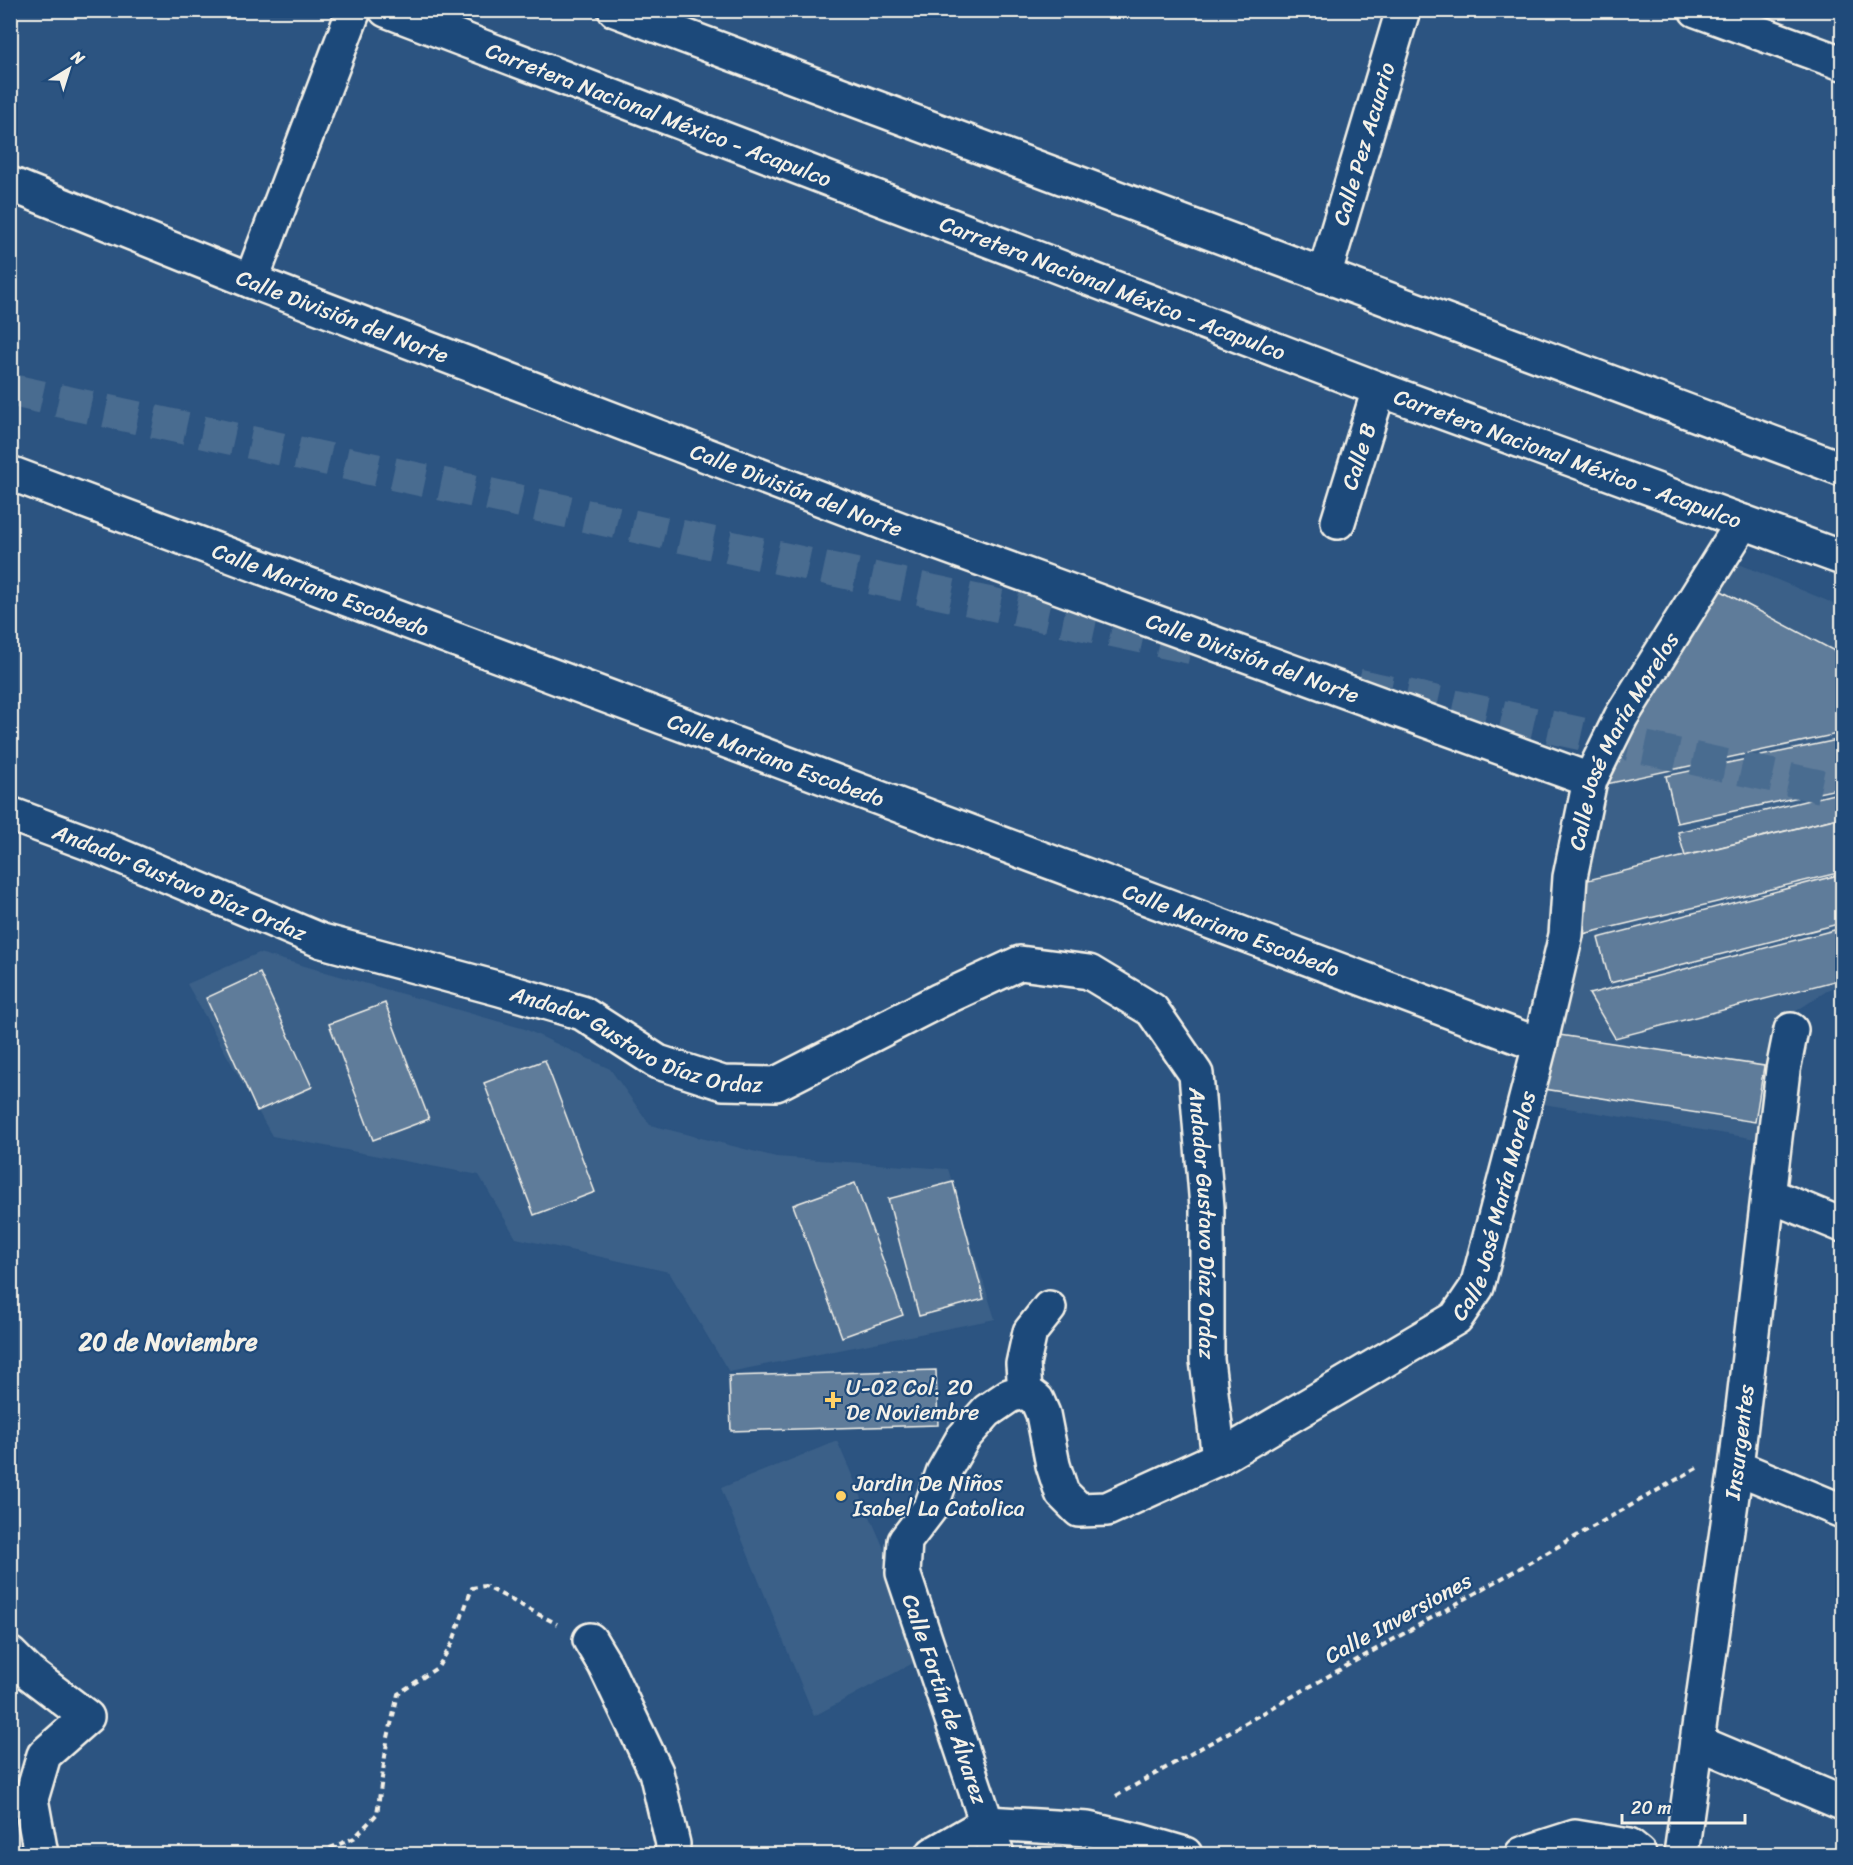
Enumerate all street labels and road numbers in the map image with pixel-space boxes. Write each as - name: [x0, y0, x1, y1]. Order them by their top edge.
- street label: Carretera Nacional México - Acapulco: [480, 30, 838, 198]
- street label: Calle Pez Acuario: [1321, 57, 1406, 230]
- street label: Carretera Nacional México - Acapulco: [934, 204, 1292, 371]
- street label: Calle División del Norte: [231, 258, 455, 374]
- street label: Carretera Nacional México - Acapulco: [1388, 377, 1747, 539]
- street label: Calle B: [1330, 418, 1387, 495]
- street label: Calle División del Norte: [685, 431, 909, 548]
- street label: Calle Mariano Escobedo: [207, 531, 435, 648]
- street label: Calle División del Norte: [1140, 601, 1365, 714]
- street label: Calle José María Morelos: [1556, 623, 1690, 854]
- street label: Calle Mariano Escobedo: [662, 701, 891, 818]
- street label: Andador Gustavo Díaz Ordaz: [46, 812, 314, 952]
- street label: Calle Mariano Escobedo: [1117, 871, 1346, 988]
- street label: Andador Gustavo Díaz Ordaz: [505, 973, 764, 1103]
- street label: Andador Gustavo Díaz Ordaz: [1178, 1085, 1227, 1359]
- street label: Calle José María Morelos: [1440, 1086, 1547, 1329]
- street label: Insurgentes: [1712, 1382, 1765, 1503]
- street label: Calle Inversiones: [1317, 1561, 1480, 1675]
- street label: Calle Fortín de Álvarez: [891, 1589, 999, 1810]

